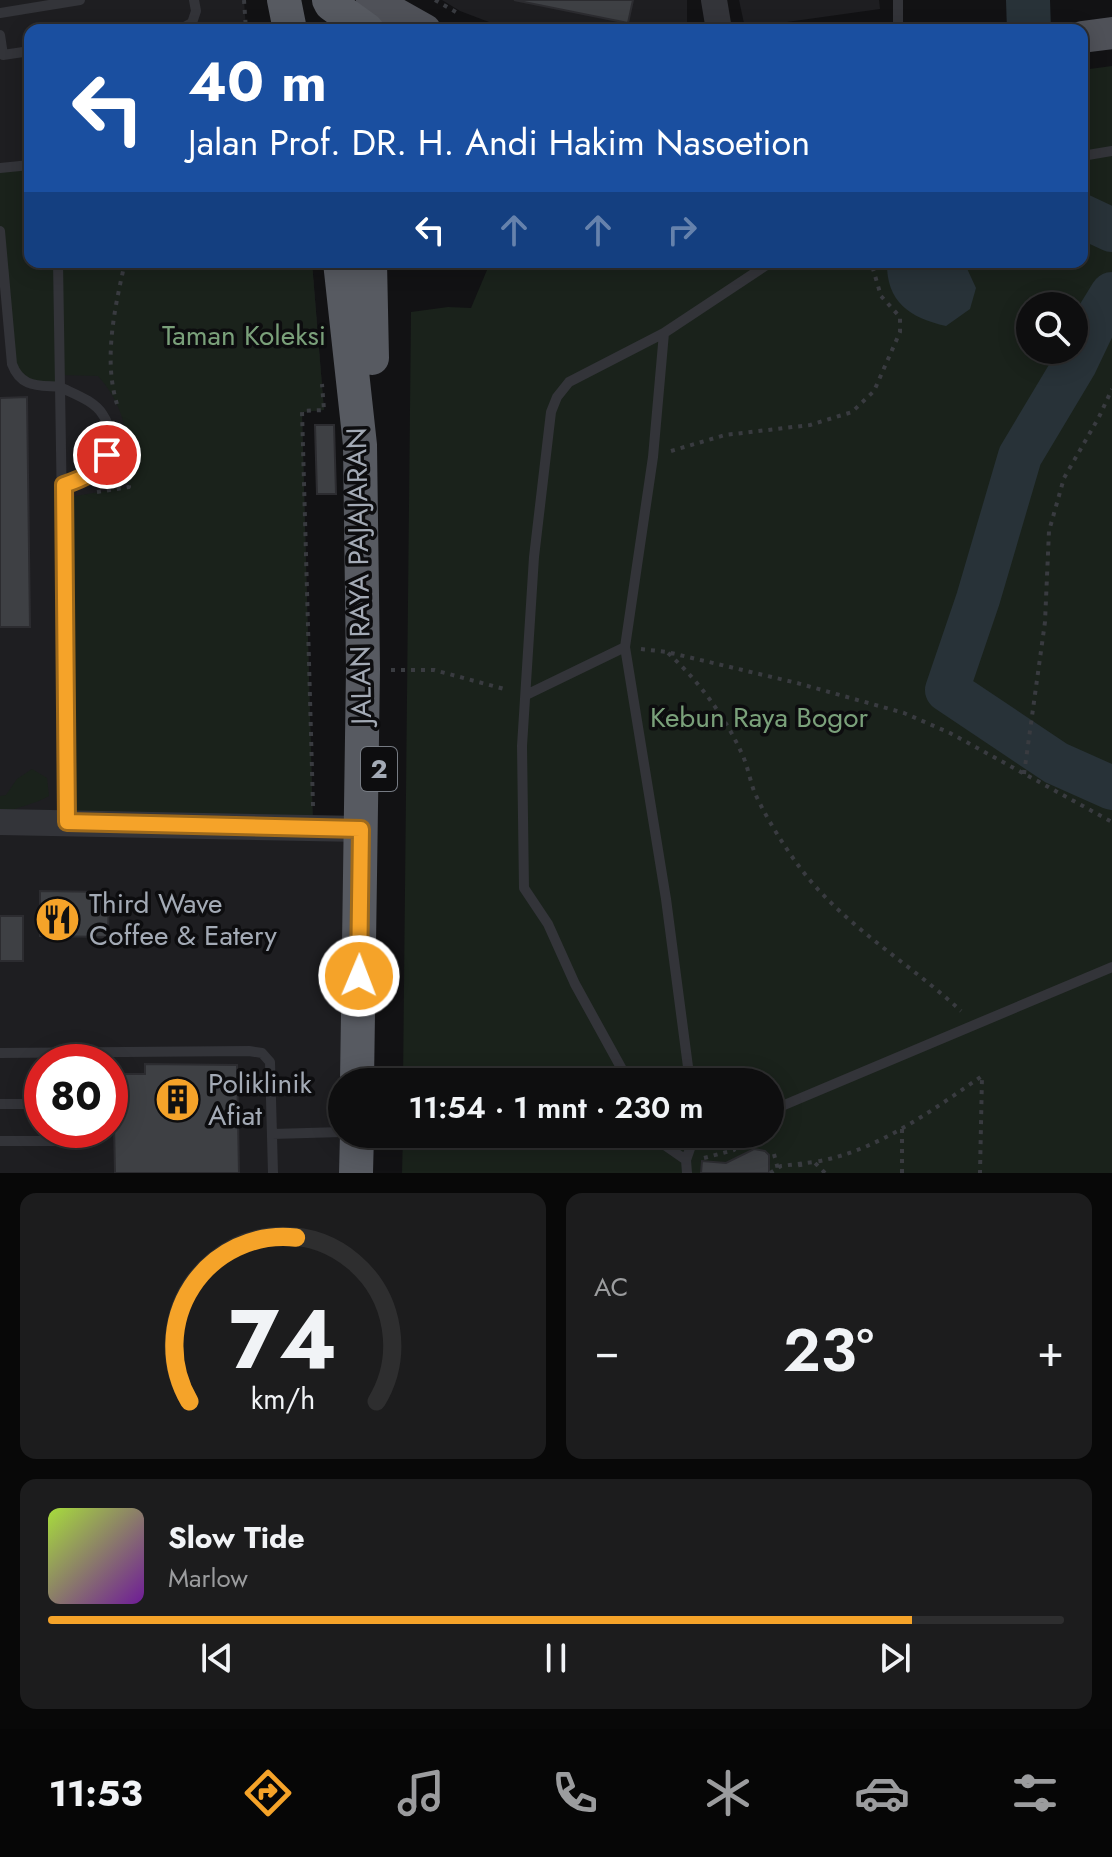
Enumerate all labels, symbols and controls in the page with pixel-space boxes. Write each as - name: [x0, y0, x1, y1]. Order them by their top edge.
- text: 40 m: [188, 41, 327, 122]
- icon: left: [56, 56, 160, 160]
- text: Jalan Prof. DR. H. Andi Hakim Nasoetion: [188, 116, 810, 168]
- icon: left: [408, 208, 452, 252]
- icon: ahead: [492, 208, 536, 252]
- icon: ahead: [576, 208, 620, 252]
- icon: right: [660, 208, 704, 252]
- map controls: [1016, 292, 1088, 364]
- button: search: [1016, 292, 1088, 364]
- park label: Taman Koleksi: [162, 315, 326, 356]
- pin: [73, 421, 141, 489]
- street label: JALAN RAYA PAJAJARAN: [336, 427, 382, 729]
- icon: arrive: [85, 433, 129, 477]
- park label: Kebun Raya Bogor: [650, 697, 868, 738]
- road number: 2: [361, 747, 397, 791]
- place label: Third Wave Coffee & Eatery: [89, 883, 277, 956]
- restaurant icon: Third Wave Coffee & Eatery: [34, 895, 82, 943]
- position arrow: [317, 934, 401, 1018]
- speed limit sign: 80: [24, 1044, 128, 1148]
- place label: Poliklinik Afiat: [208, 1063, 313, 1136]
- building icon: Poliklinik Afiat: [153, 1075, 201, 1123]
- text: 11:54 · 1 mnt · 230 m: [408, 1086, 704, 1129]
- text: AC: [594, 1268, 628, 1306]
- text: 74: [229, 1279, 337, 1399]
- text: 23°: [783, 1307, 874, 1394]
- text: −: [594, 1319, 620, 1383]
- text: +: [1037, 1319, 1064, 1383]
- text: km/h: [251, 1378, 315, 1420]
- text: Slow Tide: [168, 1516, 305, 1559]
- text: Marlow: [168, 1559, 248, 1597]
- icon: previous: [195, 1636, 239, 1680]
- icon: pause: [534, 1636, 578, 1680]
- icon: next: [873, 1636, 917, 1680]
- icon: directions: [240, 1765, 296, 1821]
- icon: music: [393, 1765, 449, 1821]
- icon: phone: [547, 1765, 603, 1821]
- icon: climate: [700, 1765, 756, 1821]
- icon: car: [854, 1765, 910, 1821]
- icon: filters: [1007, 1765, 1063, 1821]
- text: 11:53: [49, 1767, 143, 1819]

